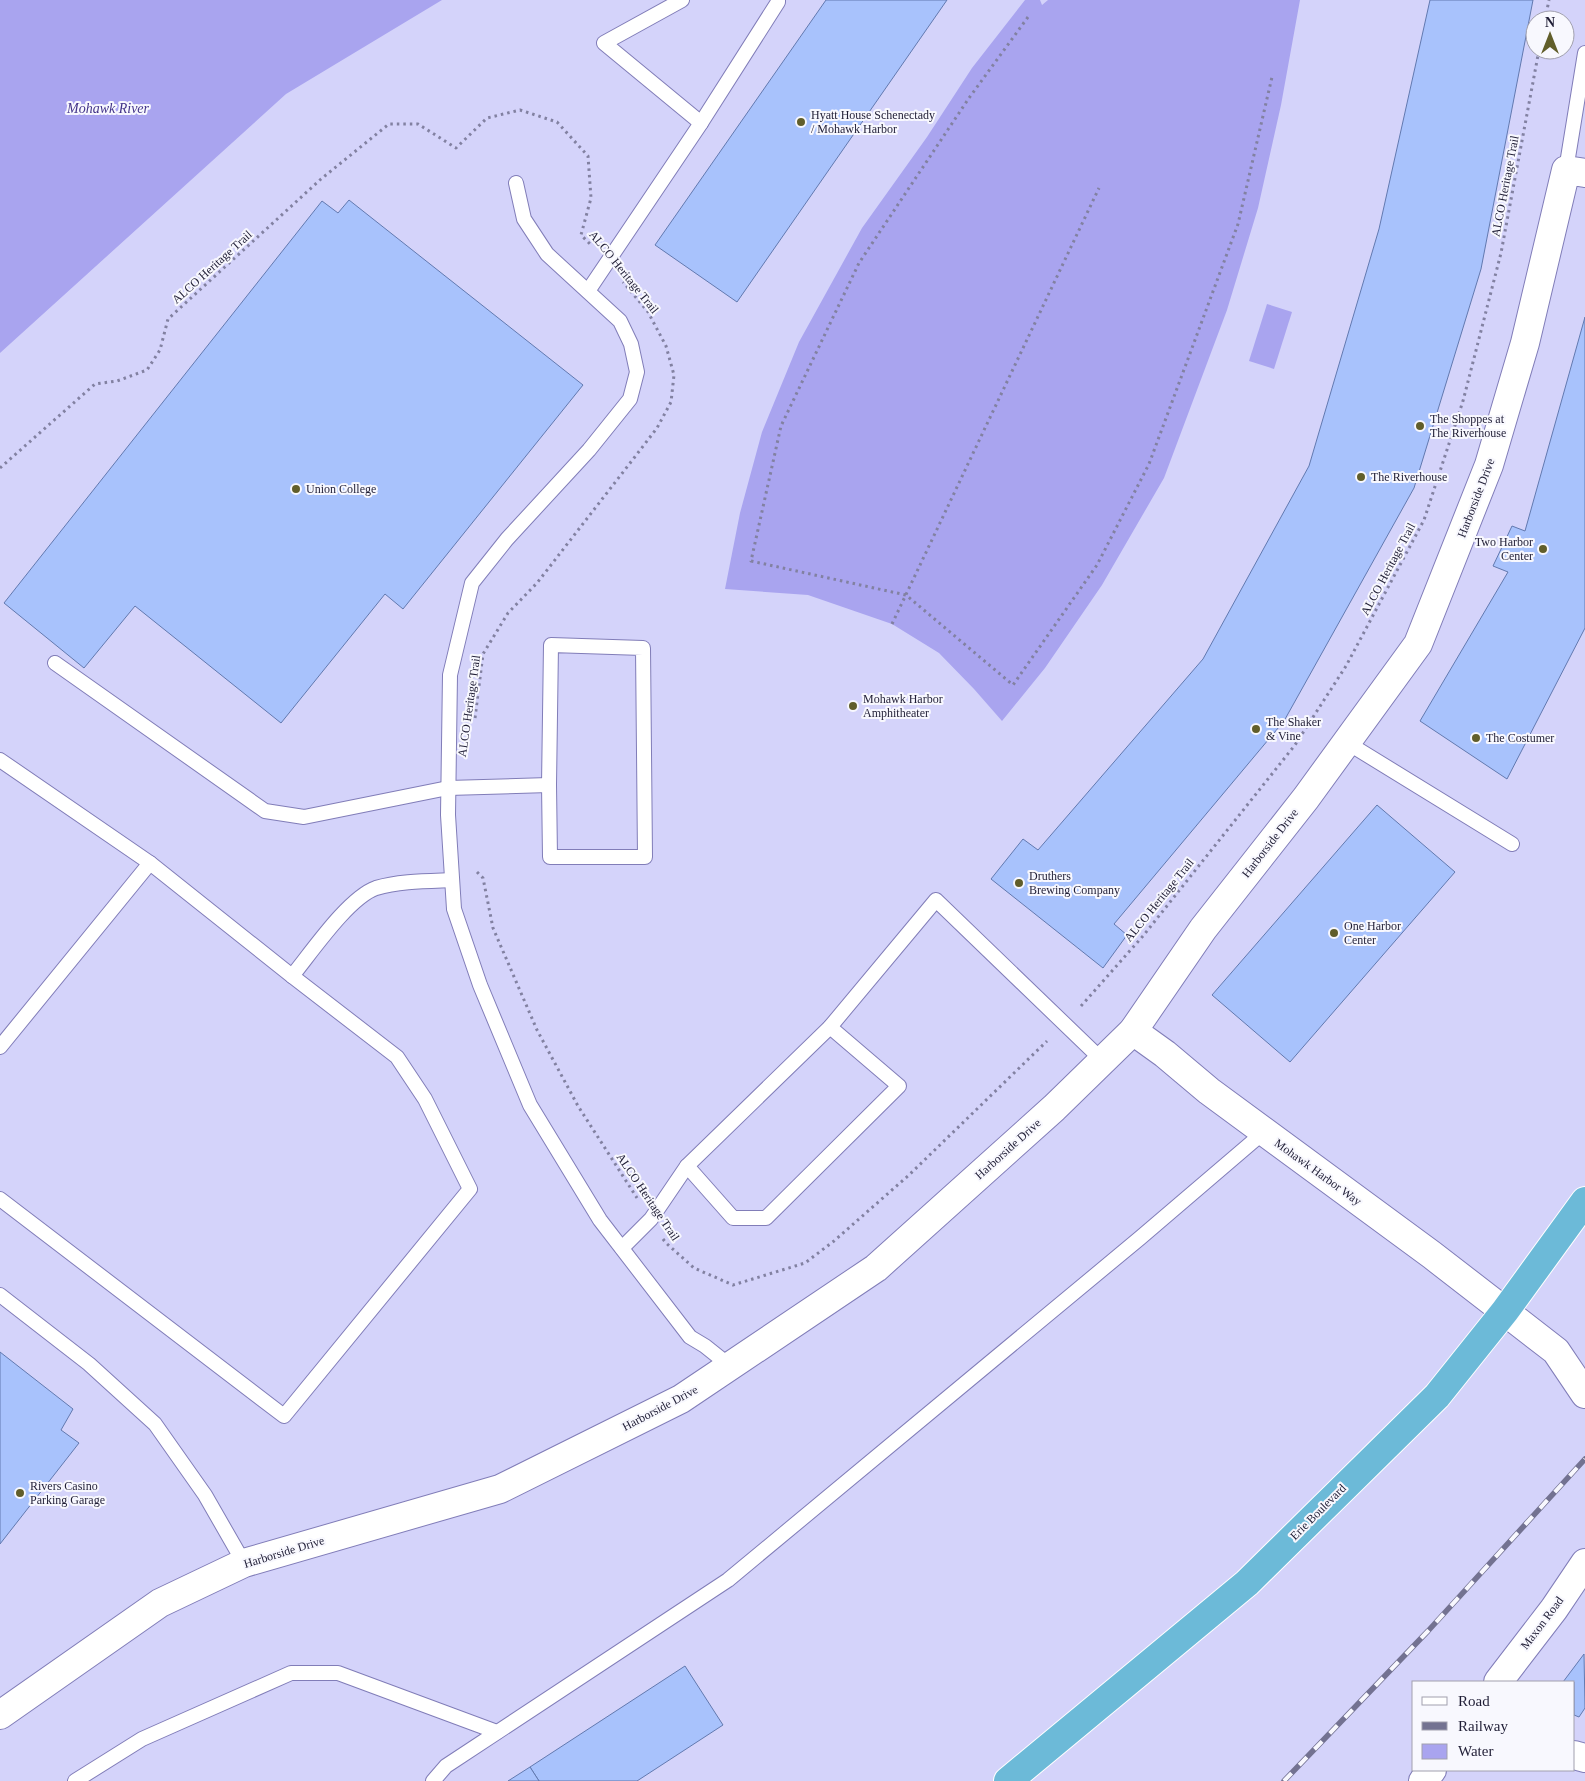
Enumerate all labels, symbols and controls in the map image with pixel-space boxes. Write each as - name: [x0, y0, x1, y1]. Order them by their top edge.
- north arrow: [1525, 10, 1575, 60]
- text: N: [1545, 15, 1555, 30]
- water label: Mohawk River: [66, 101, 150, 116]
- place label: Hyatt House Schenectady / Mohawk Harbor: [811, 108, 935, 136]
- marker: Hyatt House Schenectady / Mohawk Harbor: [795, 116, 807, 128]
- street label: ALCO Heritage Trail: [1488, 134, 1522, 238]
- street label: ALCO Heritage Trail: [169, 227, 255, 307]
- street label: ALCO Heritage Trail: [586, 228, 662, 317]
- place label: The Shoppes at The Riverhouse: [1430, 412, 1506, 440]
- marker: The Shoppes at The Riverhouse: [1414, 420, 1426, 432]
- street label: Harborside Drive: [1454, 456, 1498, 540]
- place label: The Riverhouse: [1371, 470, 1447, 484]
- marker: The Riverhouse: [1355, 471, 1367, 483]
- place label: Union College: [306, 482, 376, 496]
- marker: Union College: [290, 483, 302, 495]
- street label: ALCO Heritage Trail: [1358, 520, 1419, 618]
- place label: Two Harbor Center: [1475, 535, 1533, 563]
- marker: Two Harbor Center: [1537, 543, 1549, 555]
- street label: ALCO Heritage Trail: [455, 654, 483, 758]
- place label: Mohawk Harbor Amphitheater: [863, 692, 943, 720]
- marker: Mohawk Harbor Amphitheater: [847, 700, 859, 712]
- place label: The Shaker & Vine: [1266, 715, 1321, 743]
- marker: The Shaker & Vine: [1250, 723, 1262, 735]
- place label: The Costumer: [1486, 731, 1554, 745]
- marker: The Costumer: [1470, 732, 1482, 744]
- street label: Harborside Drive: [1239, 806, 1301, 880]
- street label: ALCO Heritage Trail: [1121, 855, 1197, 944]
- place label: Druthers Brewing Company: [1029, 869, 1120, 897]
- marker: Druthers Brewing Company: [1013, 877, 1025, 889]
- place label: One Harbor Center: [1344, 919, 1401, 947]
- marker: One Harbor Center: [1328, 927, 1340, 939]
- street label: Harborside Drive: [972, 1116, 1044, 1182]
- street label: Mohawk Harbor Way: [1272, 1136, 1364, 1208]
- street label: ALCO Heritage Trail: [613, 1151, 683, 1244]
- street label: Harborside Drive: [620, 1382, 700, 1434]
- place label: Rivers Casino Parking Garage: [30, 1479, 105, 1507]
- street label: Erie Boulevard: [1287, 1481, 1349, 1543]
- marker: Rivers Casino Parking Garage: [14, 1487, 26, 1499]
- street label: Harborside Drive: [242, 1533, 326, 1571]
- street label: Maxon Road: [1518, 1594, 1566, 1652]
- legend: [1412, 1681, 1575, 1771]
- text: Road: [1458, 1693, 1490, 1709]
- text: Railway: [1458, 1718, 1508, 1734]
- text: Water: [1458, 1743, 1493, 1759]

